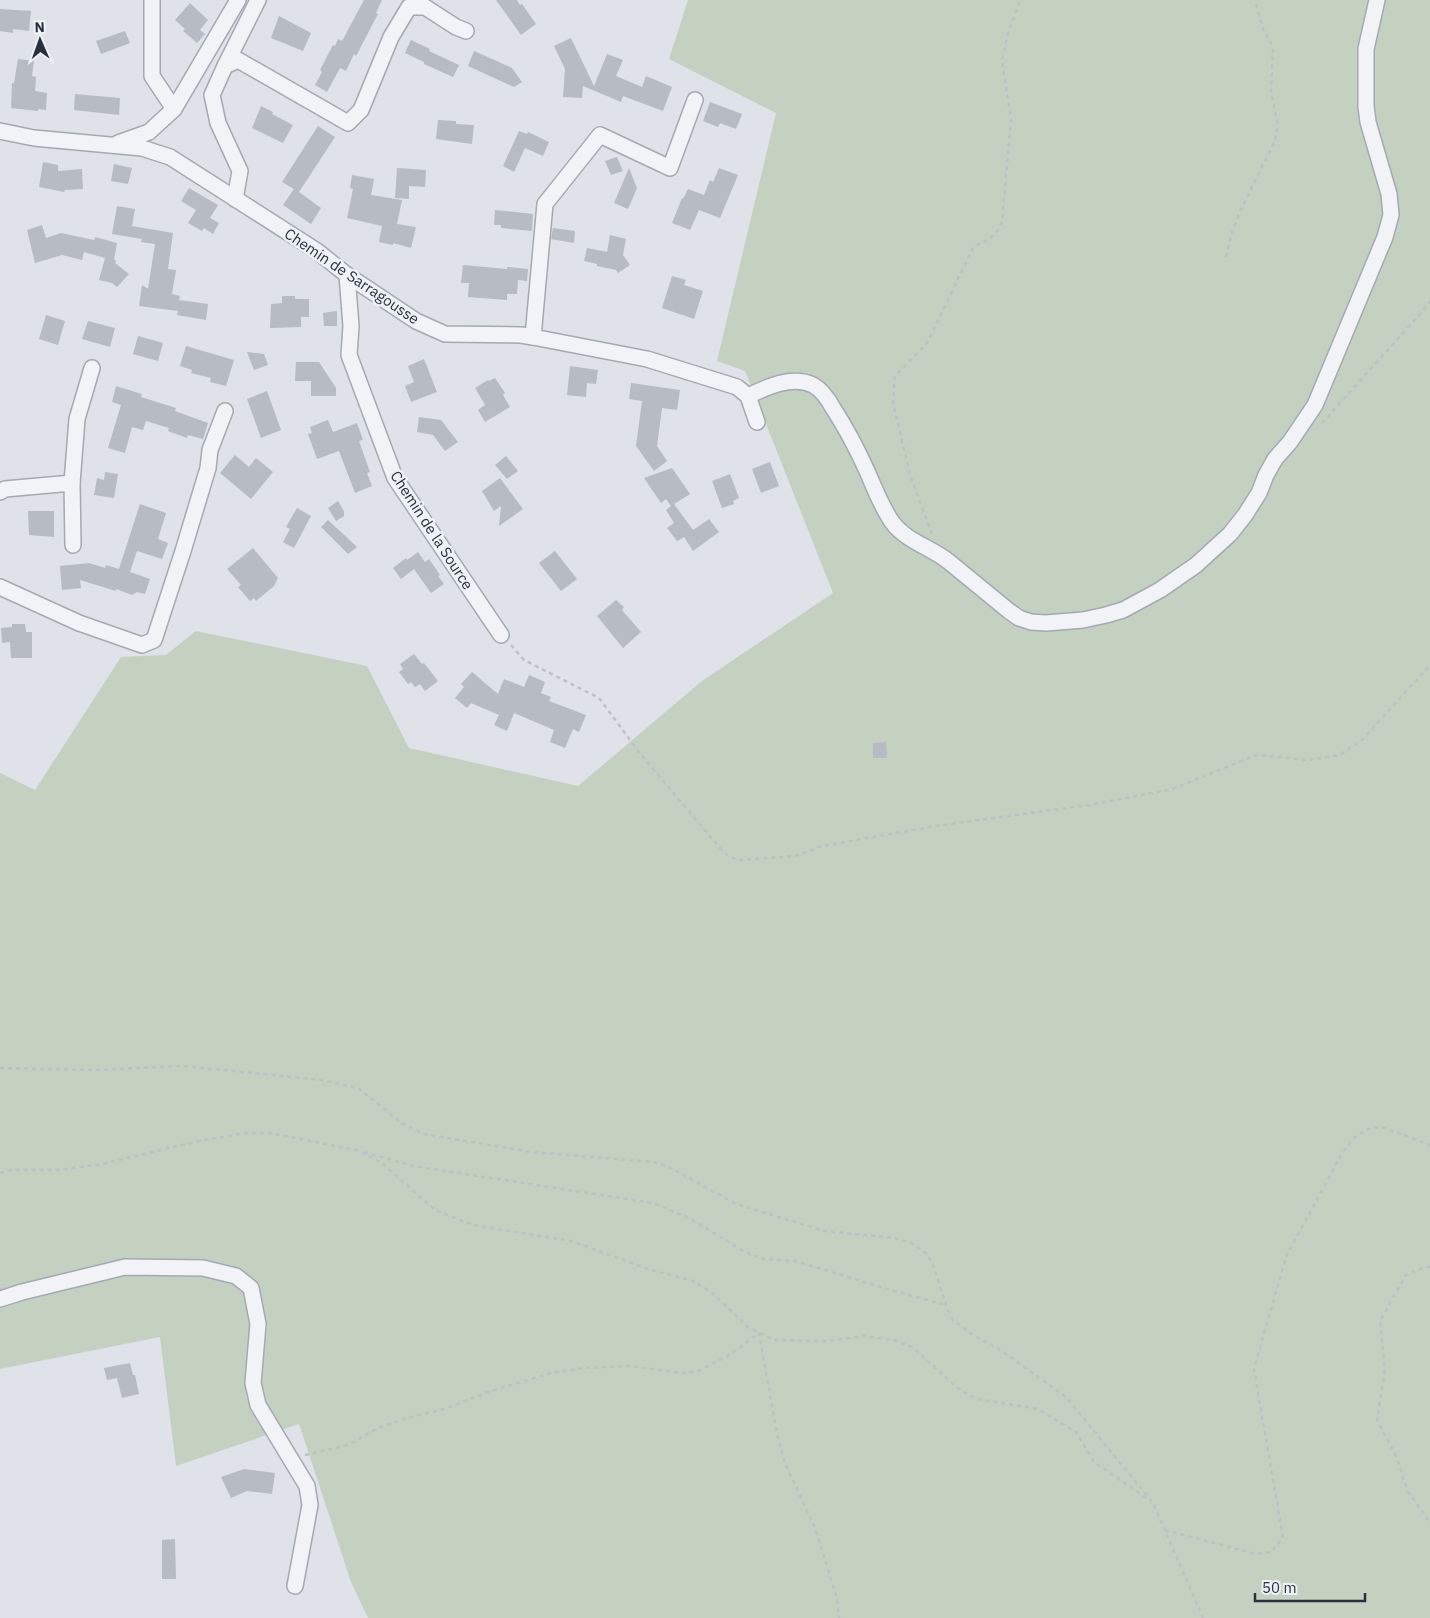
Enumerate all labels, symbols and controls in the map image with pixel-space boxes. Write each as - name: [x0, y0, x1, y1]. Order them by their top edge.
- north arrow: [15, 15, 65, 65]
- text: N: [34, 18, 45, 36]
- street label: Chemin de Sarragousse: [281, 224, 423, 328]
- street label: Chemin de la Source: [386, 467, 478, 593]
- scale bar: [1255, 1570, 1365, 1602]
- text: 50 m: [1262, 1578, 1297, 1597]

